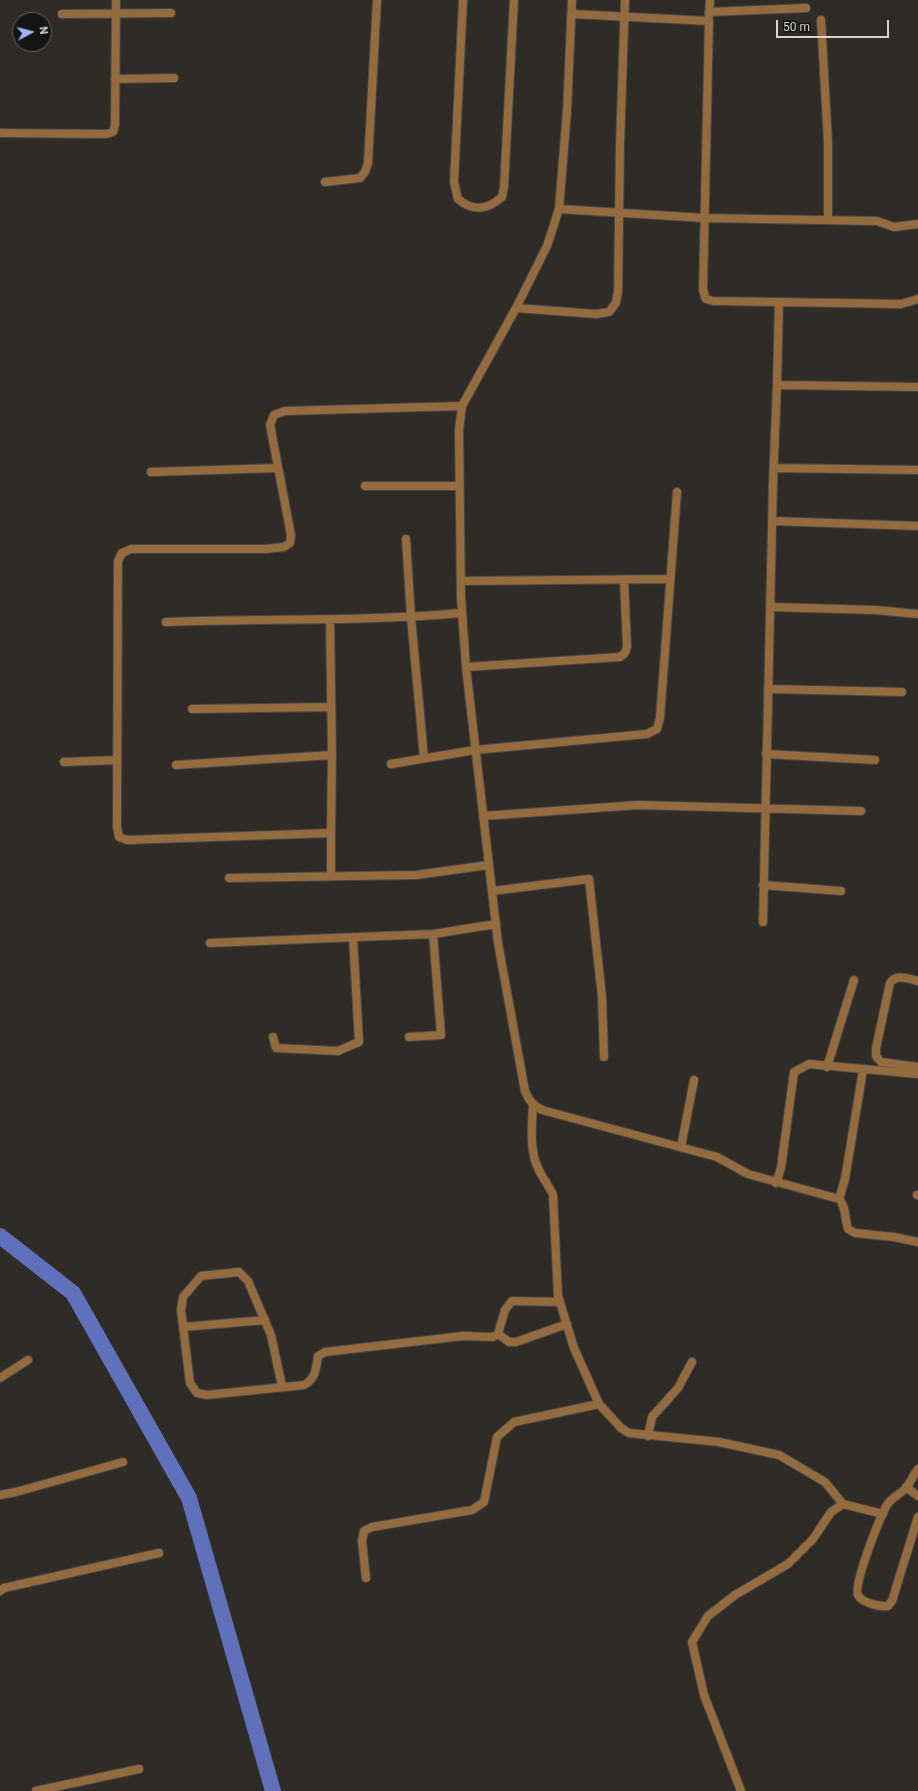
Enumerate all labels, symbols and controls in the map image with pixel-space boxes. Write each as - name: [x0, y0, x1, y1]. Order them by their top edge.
- north arrow: [12, 12, 52, 52]
- scale bar: [778, 12, 891, 38]
- text: 50 m: [783, 20, 810, 34]
- text: N: [36, 26, 50, 35]

